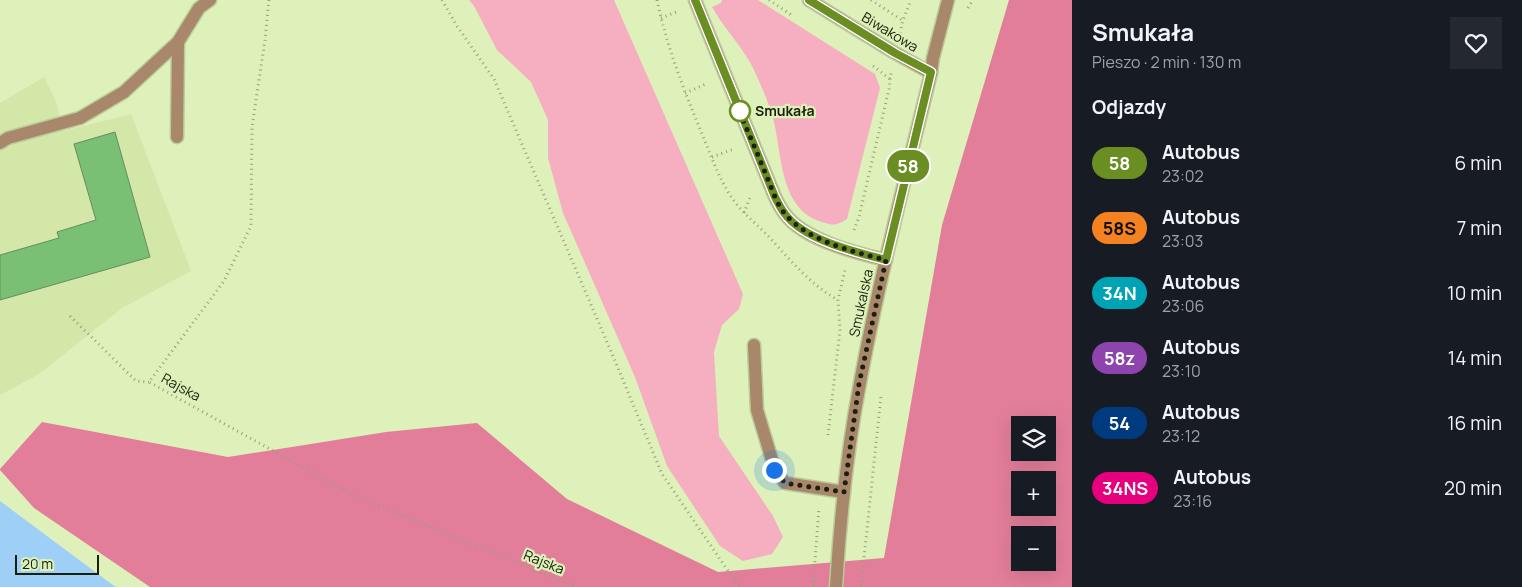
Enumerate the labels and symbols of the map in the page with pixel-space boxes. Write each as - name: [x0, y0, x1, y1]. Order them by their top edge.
- street label: Biwakowa: [858, 7, 922, 56]
- marker: Smukała: [729, 100, 751, 122]
- place label: Smukała: [755, 101, 815, 120]
- line badge: 58: [886, 150, 930, 182]
- street label: Smukalska: [844, 267, 877, 339]
- street label: Rajska: [158, 368, 204, 405]
- your location: [762, 458, 787, 483]
- street label: Rajska: [521, 545, 567, 578]
- scale bar: [15, 552, 99, 575]

